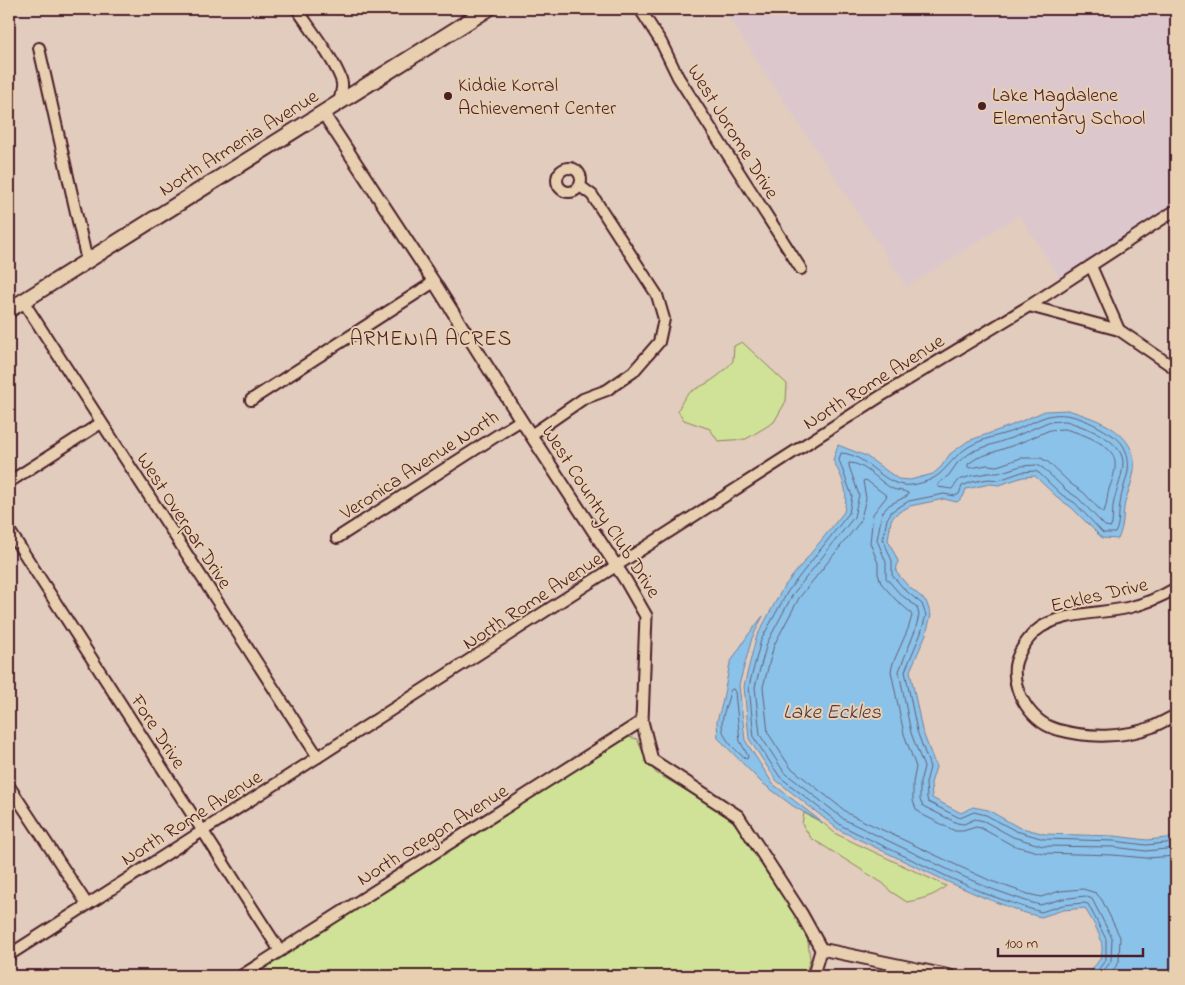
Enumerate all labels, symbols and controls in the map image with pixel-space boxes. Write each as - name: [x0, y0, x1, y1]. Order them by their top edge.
- street label: West Jorome Drive: [679, 59, 785, 205]
- place label: Kiddie Korral Achievement Center: [458, 72, 617, 124]
- place label: Lake Magdalene Elementary School: [992, 82, 1145, 134]
- street label: North Armenia Avenue: [154, 83, 325, 205]
- marker: Kiddie Korral Achievement Center: [442, 90, 454, 102]
- marker: Lake Magdalene Elementary School: [976, 100, 988, 112]
- district label: ARMENIA ACRES: [350, 325, 512, 355]
- street label: North Rome Avenue: [798, 328, 951, 438]
- street label: Veronica Avenue North: [334, 404, 506, 529]
- street label: West Country Club Drive: [533, 420, 667, 605]
- street label: West Overpar Drive: [128, 447, 238, 595]
- street label: North Rome Avenue: [458, 546, 609, 658]
- street label: Eckles Drive: [1048, 571, 1151, 622]
- street label: Fore Drive: [121, 689, 192, 775]
- water label: Lake Eckles: [783, 698, 881, 728]
- street label: North Rome Avenue: [116, 764, 269, 874]
- street label: North Oregon Avenue: [352, 778, 515, 895]
- scale bar: [998, 925, 1142, 957]
- text: 100 m: [1005, 933, 1038, 955]

